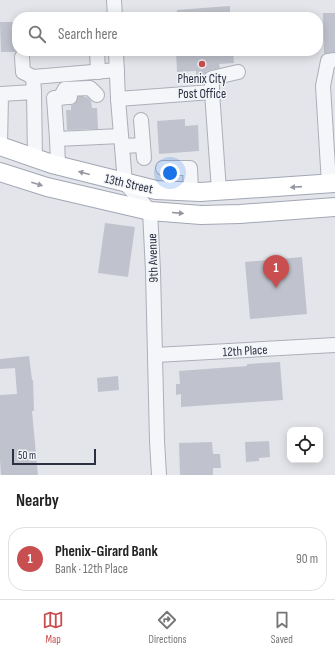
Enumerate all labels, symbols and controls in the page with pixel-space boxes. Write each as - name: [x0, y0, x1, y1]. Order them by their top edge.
- search box: [12, 12, 323, 56]
- icon: search: [26, 23, 48, 45]
- text: Search here: [58, 25, 118, 44]
- marker: Phenix City Post Office: [197, 59, 207, 69]
- place label: Phenix City Post Office: [178, 71, 226, 102]
- your location: [160, 163, 180, 183]
- one-way arrow: [78, 170, 90, 176]
- street label: 13th Street: [103, 171, 154, 197]
- one-way arrow: [32, 181, 44, 187]
- one-way arrow: [290, 183, 302, 190]
- one-way arrow: [172, 210, 184, 217]
- street label: 9th Avenue: [144, 233, 162, 283]
- pin: 1: [263, 255, 289, 288]
- street label: 12th Place: [222, 342, 268, 360]
- map controls: [287, 427, 323, 463]
- button: locate: [287, 427, 323, 463]
- scale bar: [12, 447, 96, 466]
- text: 50 m: [18, 449, 36, 462]
- text: Nearby: [16, 491, 59, 511]
- text: Phenix-Girard Bank: [55, 542, 158, 561]
- text: 1: [27, 551, 33, 567]
- text: 90 m: [296, 551, 318, 567]
- text: Bank · 12th Place: [55, 561, 128, 577]
- tab: Map: [42, 609, 64, 646]
- tab: Directions: [149, 609, 186, 646]
- tab: Saved: [271, 609, 293, 646]

